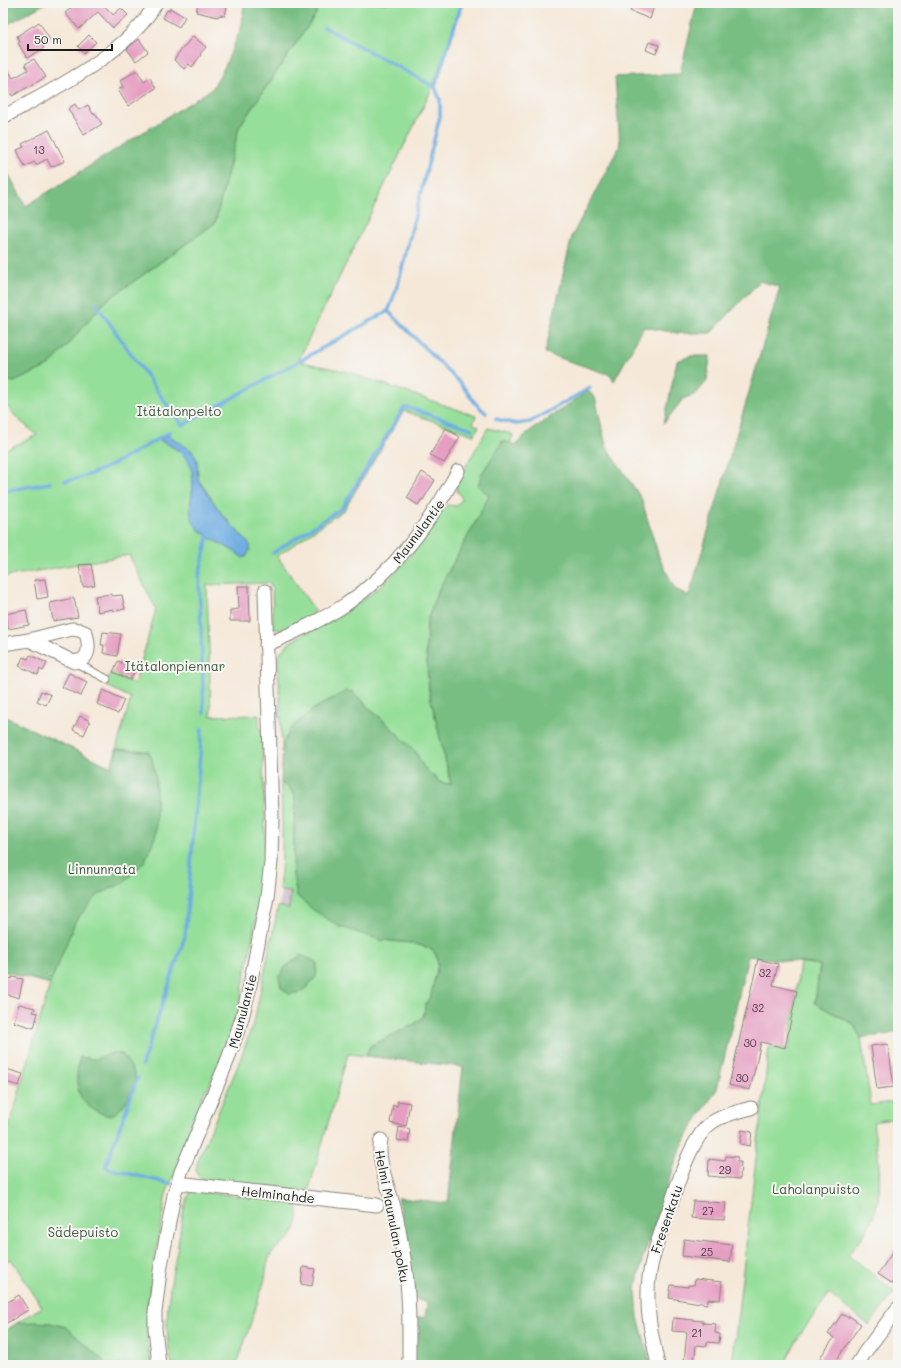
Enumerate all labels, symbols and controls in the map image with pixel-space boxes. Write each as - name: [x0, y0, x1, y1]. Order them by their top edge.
- scale bar: [28, 26, 112, 52]
- text: 50 m: [34, 31, 62, 47]
- house number: 13: [33, 142, 45, 157]
- park label: Itätalonpelto: [137, 402, 221, 419]
- street label: Maunulantie: [388, 495, 448, 567]
- park label: Itätalonpiennar: [125, 657, 225, 674]
- park label: Linnunrata: [68, 860, 136, 877]
- house number: 32: [759, 965, 771, 980]
- street label: Maunulantie: [224, 972, 260, 1050]
- house number: 32: [752, 1000, 764, 1015]
- house number: 30: [743, 1035, 757, 1050]
- house number: 30: [735, 1070, 749, 1085]
- street label: Helmi Maunulan polku: [372, 1148, 414, 1284]
- house number: 29: [719, 1162, 732, 1177]
- park label: Laholanpuisto: [772, 1180, 860, 1197]
- street label: Helminahde: [240, 1182, 316, 1206]
- street label: Fresenkatu: [646, 1183, 686, 1255]
- house number: 27: [702, 1203, 714, 1218]
- park label: Sädepuisto: [48, 1223, 119, 1240]
- house number: 25: [701, 1244, 713, 1259]
- house number: 21: [691, 1325, 703, 1340]

